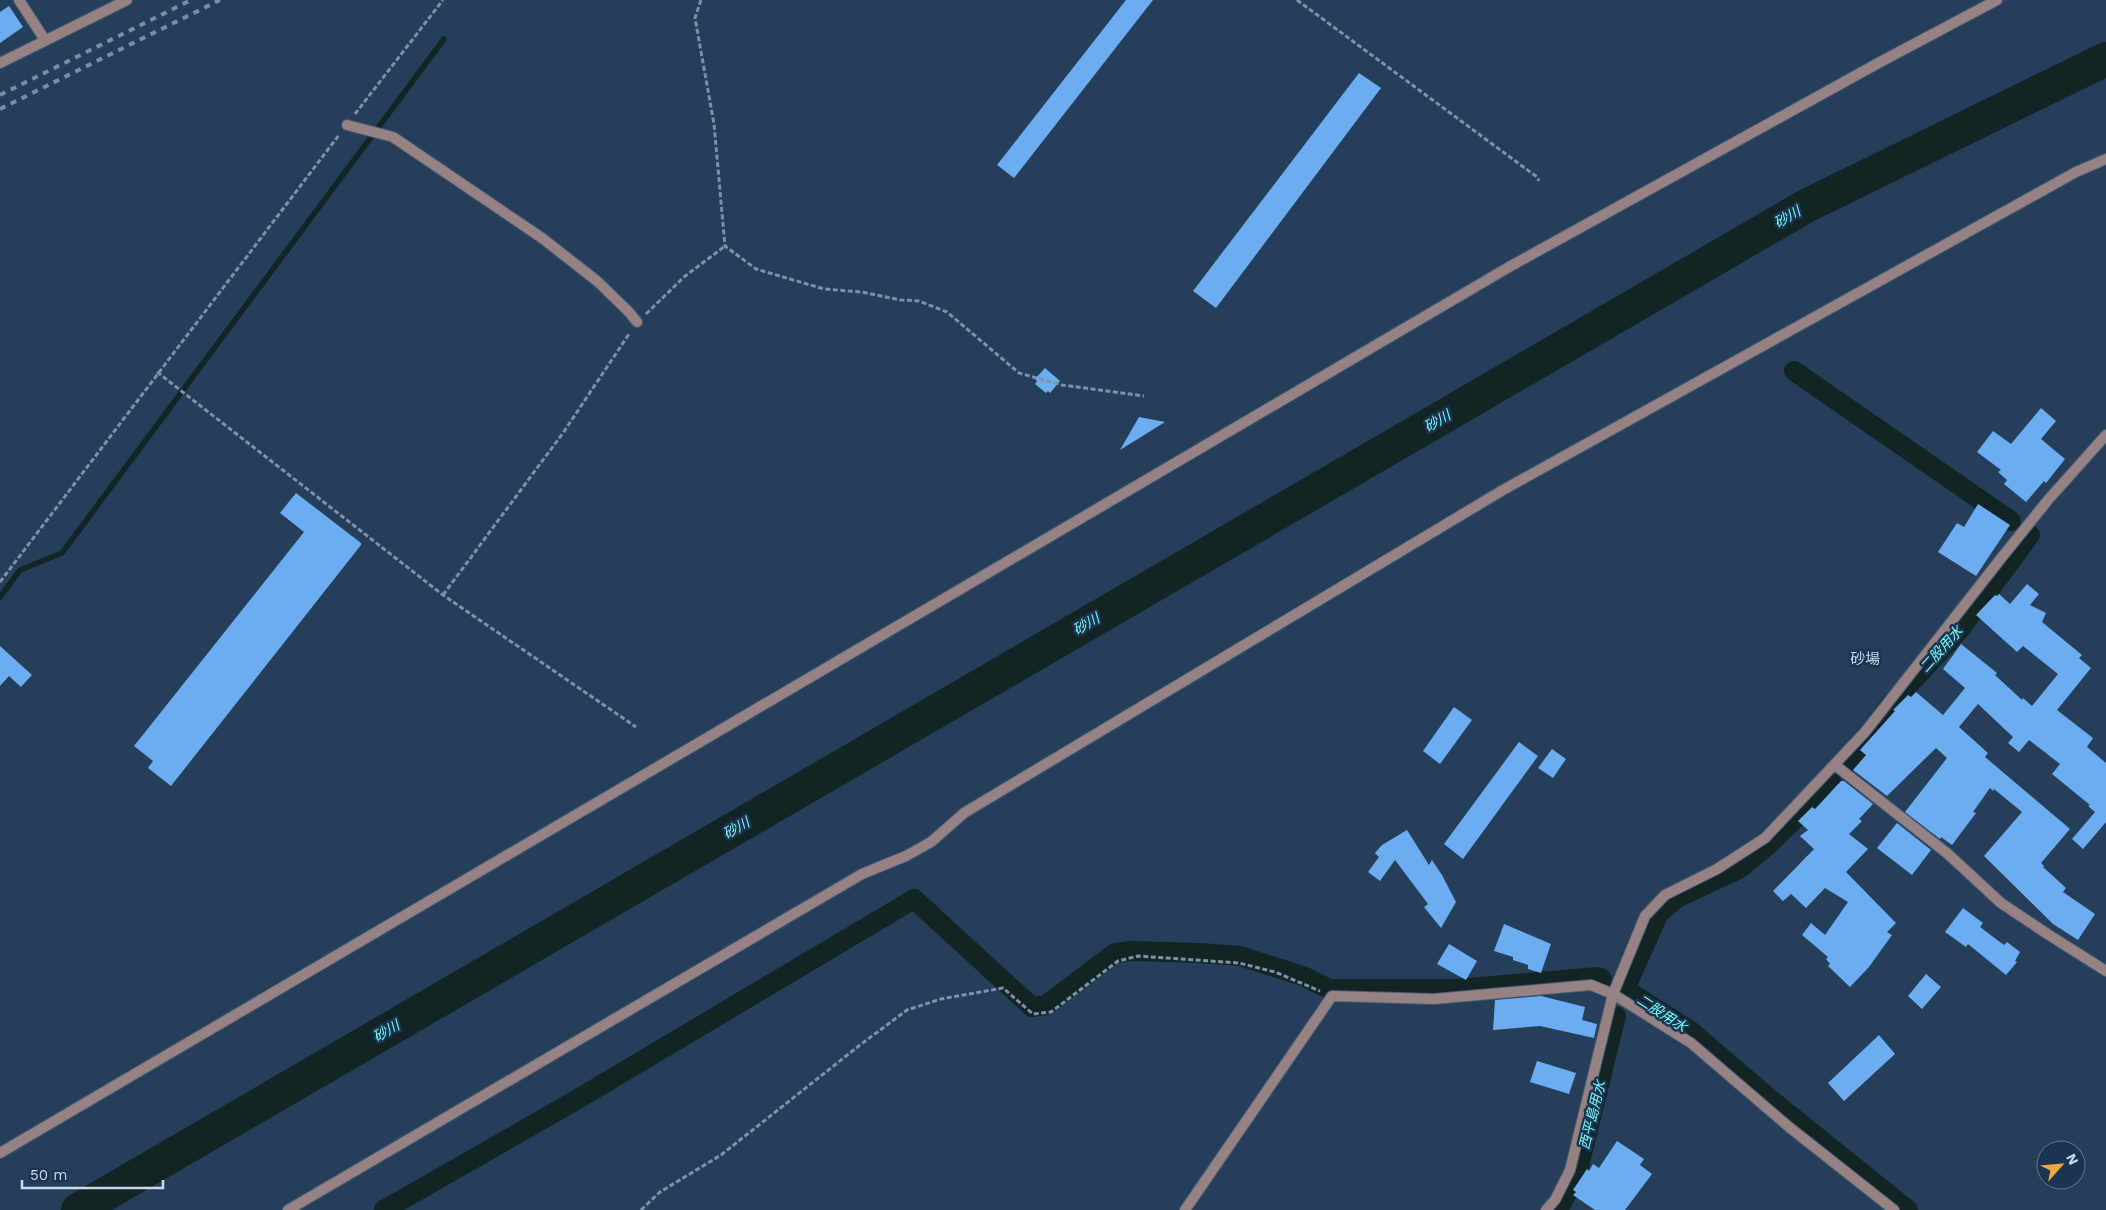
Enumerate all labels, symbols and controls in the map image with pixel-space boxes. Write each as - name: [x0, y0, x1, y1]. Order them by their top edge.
- water label: 砂川: [1771, 202, 1805, 231]
- water label: 砂川: [1421, 406, 1455, 435]
- water label: 砂川: [1070, 609, 1104, 638]
- water label: 二股用水: [1916, 621, 1967, 675]
- district label: 砂場: [1850, 650, 1880, 668]
- water label: 砂川: [720, 813, 754, 842]
- water label: 二股用水: [1634, 991, 1692, 1036]
- water label: 砂川: [370, 1016, 404, 1045]
- water label: 西平島用水: [1576, 1077, 1609, 1151]
- north arrow: [2036, 1140, 2086, 1190]
- text: N: [2063, 1151, 2082, 1167]
- scale bar: [22, 1158, 164, 1190]
- text: 50 m: [30, 1166, 67, 1184]

